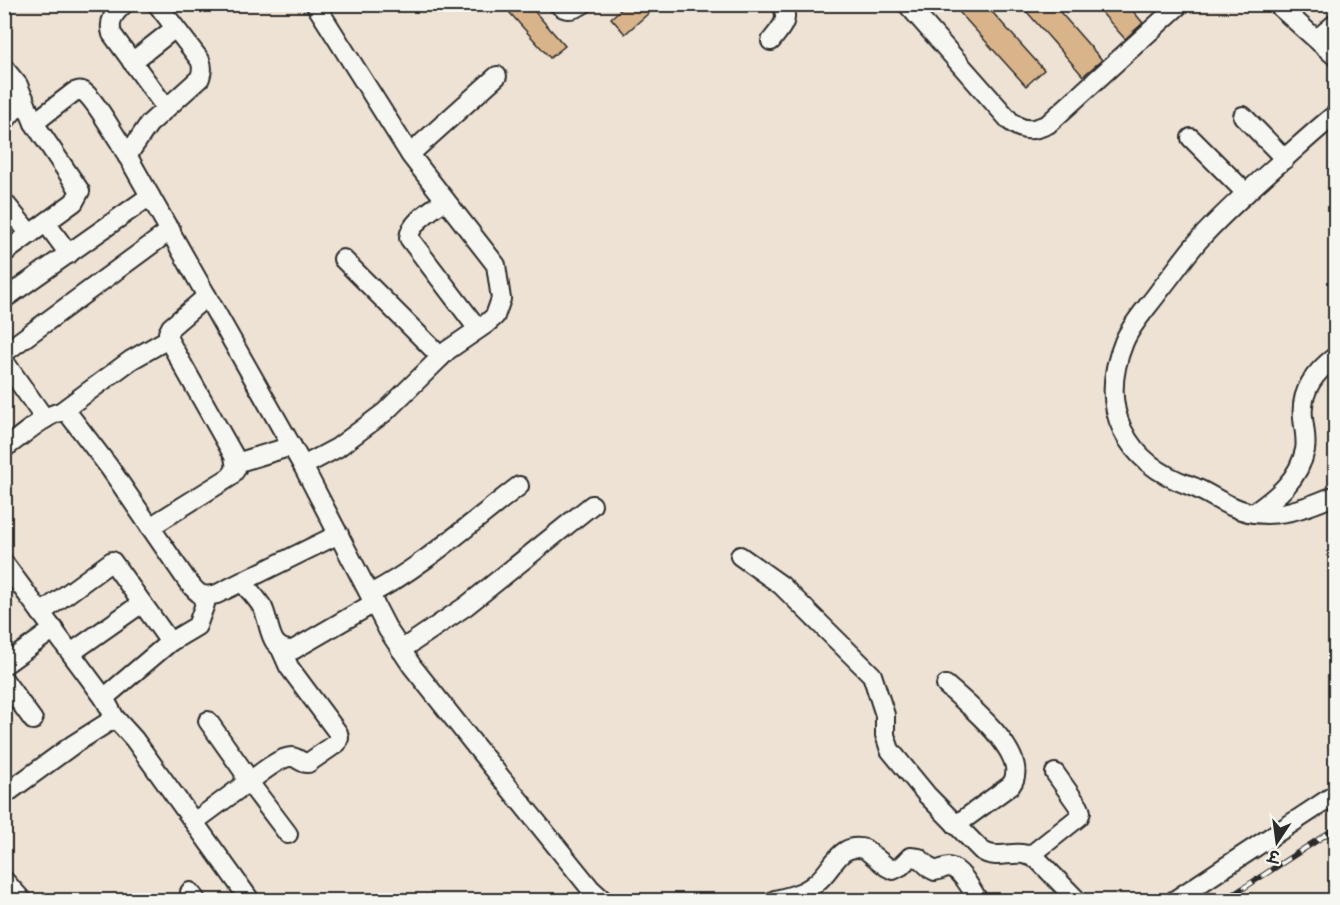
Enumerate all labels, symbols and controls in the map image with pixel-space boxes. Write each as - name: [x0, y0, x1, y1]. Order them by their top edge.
- north arrow: [1247, 812, 1307, 872]
- text: उ: [1265, 845, 1283, 866]

